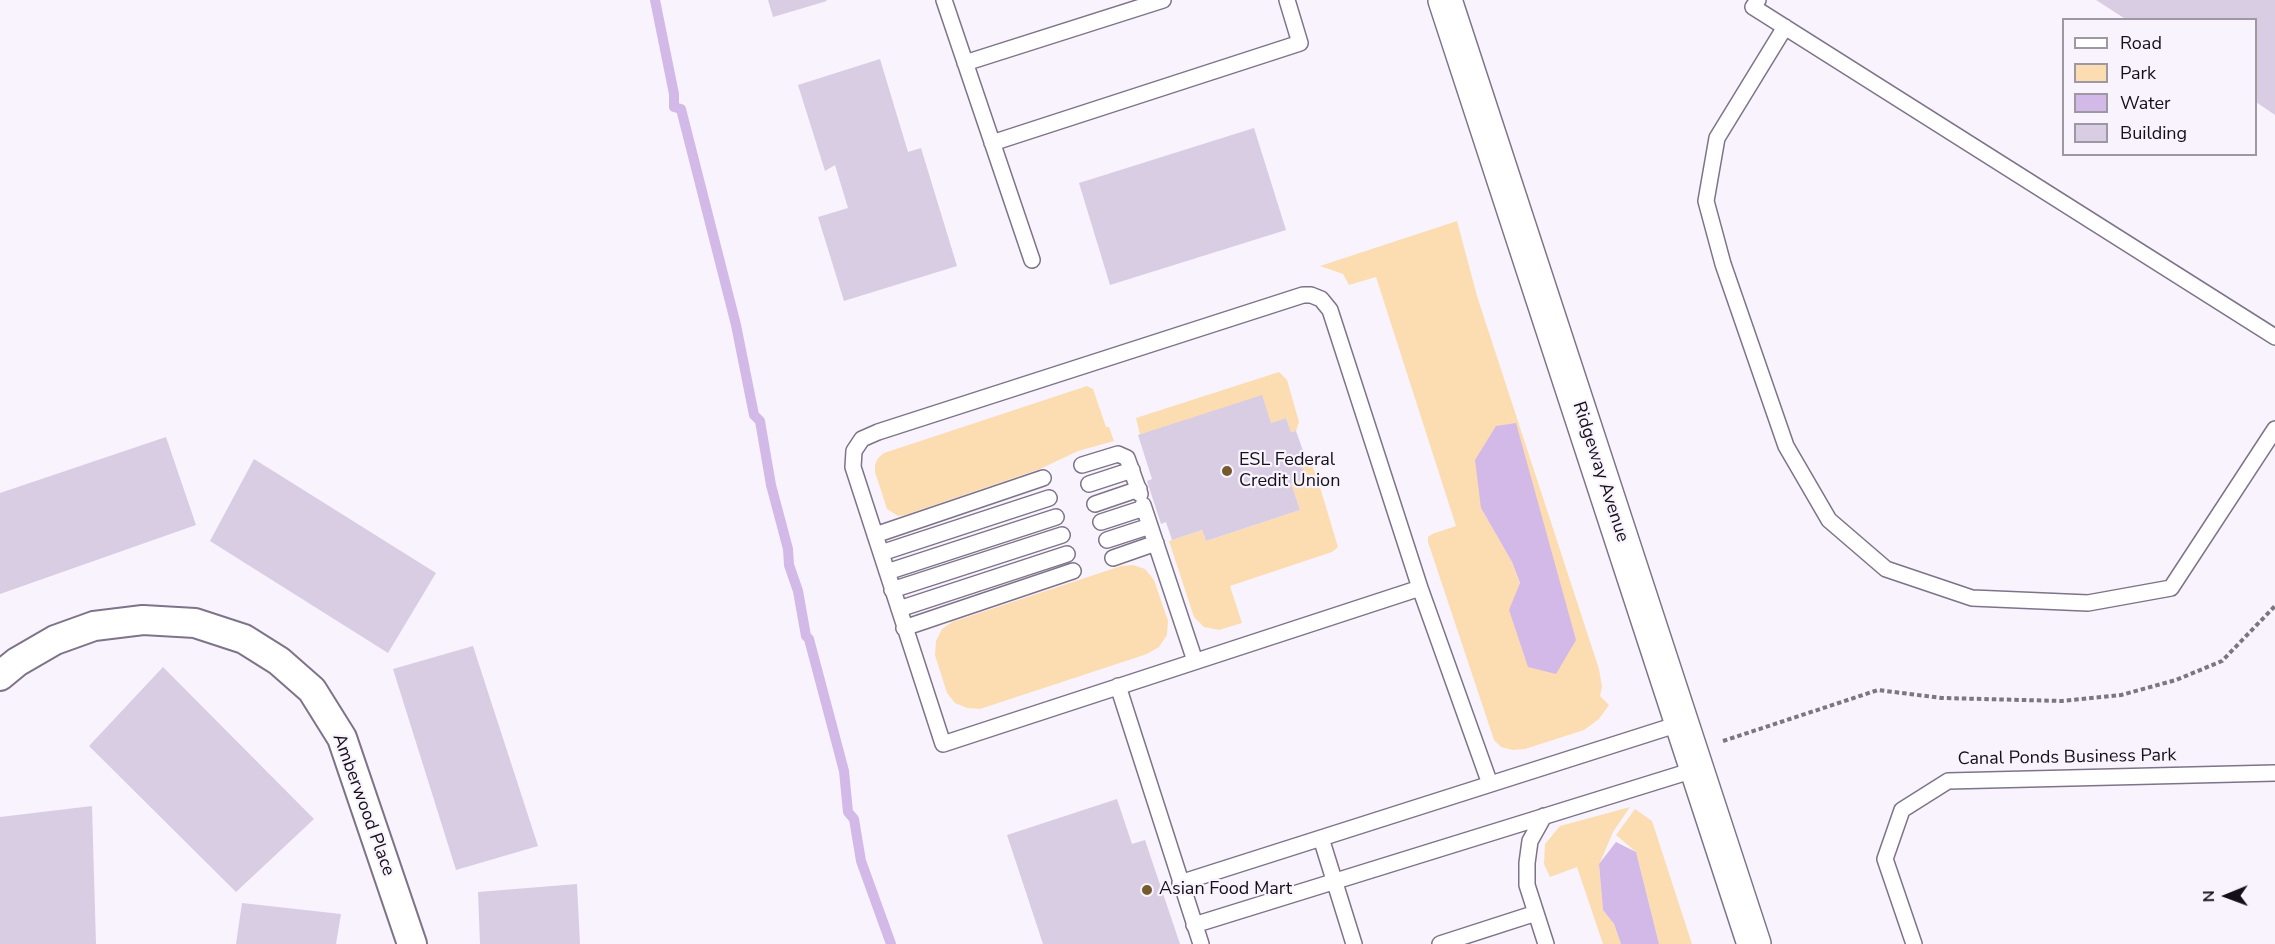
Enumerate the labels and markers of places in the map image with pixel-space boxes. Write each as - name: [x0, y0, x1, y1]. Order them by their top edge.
- place label: ESL Federal Credit Union: [1239, 450, 1340, 492]
- marker: ESL Federal Credit Union: [1220, 464, 1234, 478]
- place label: Asian Food Mart: [1159, 879, 1292, 901]
- marker: Asian Food Mart: [1140, 883, 1154, 897]

